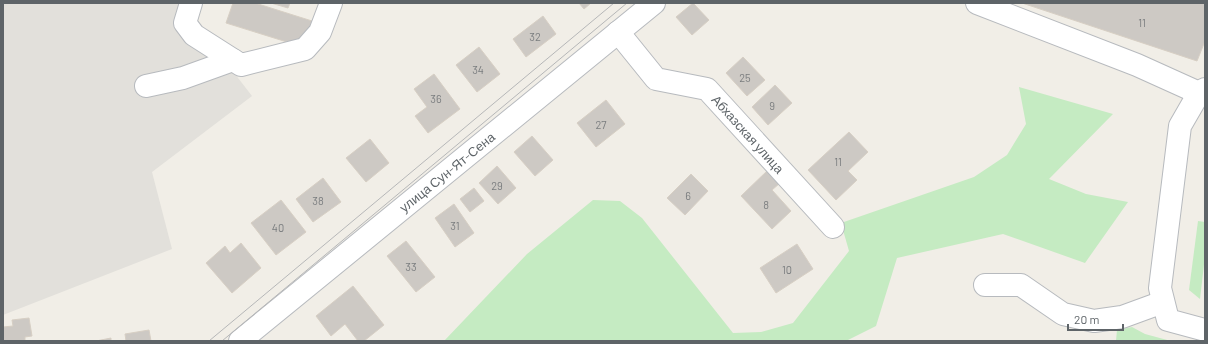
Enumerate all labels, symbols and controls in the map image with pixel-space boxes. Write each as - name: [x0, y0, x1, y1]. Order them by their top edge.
- house number: 11: [1138, 16, 1146, 29]
- house number: 32: [529, 30, 541, 43]
- house number: 34: [472, 63, 484, 76]
- house number: 25: [739, 71, 751, 84]
- street label: Абхазская улица: [709, 91, 788, 177]
- house number: 36: [430, 92, 442, 105]
- house number: 9: [769, 99, 775, 112]
- house number: 27: [595, 118, 607, 131]
- street label: улица Сун-Ят-Сена: [396, 128, 498, 215]
- house number: 11: [834, 155, 842, 168]
- house number: 29: [491, 179, 503, 192]
- house number: 6: [685, 189, 691, 202]
- house number: 38: [312, 194, 324, 207]
- house number: 8: [763, 198, 769, 211]
- house number: 31: [450, 219, 460, 232]
- house number: 40: [272, 221, 284, 234]
- house number: 33: [405, 260, 417, 273]
- house number: 10: [782, 263, 792, 276]
- scale bar: [1068, 306, 1123, 332]
- text: 20 m: [1074, 312, 1100, 326]

